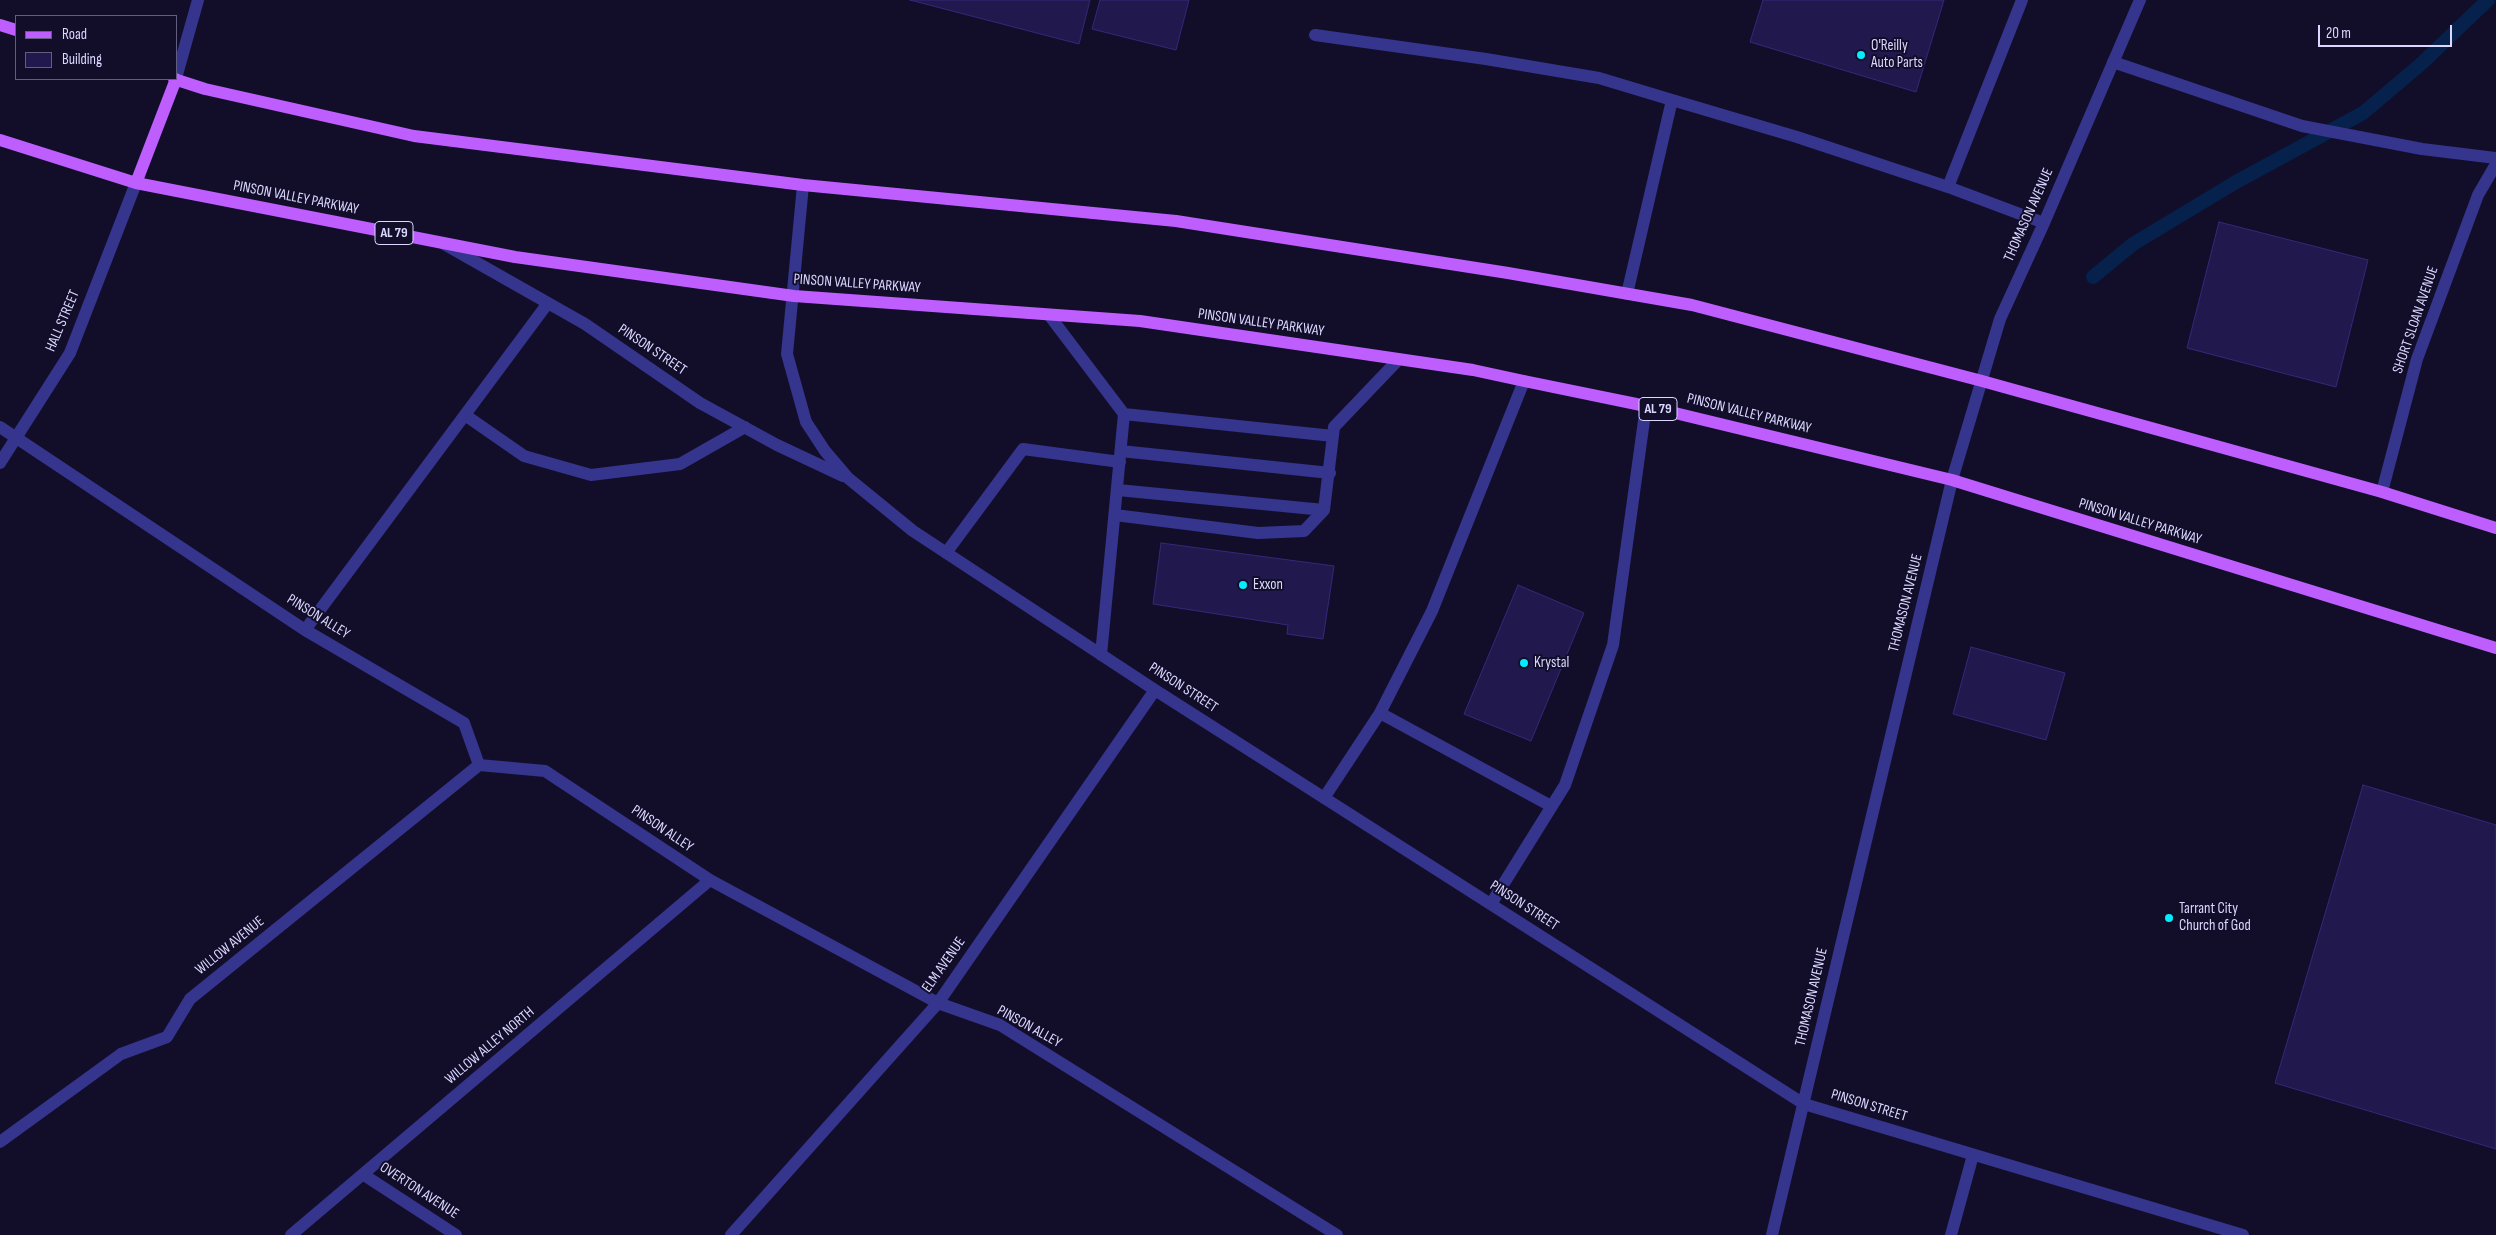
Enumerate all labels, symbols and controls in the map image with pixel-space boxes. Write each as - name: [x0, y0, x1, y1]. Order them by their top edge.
- legend: [15, 15, 178, 80]
- scale bar: [2321, 15, 2455, 47]
- text: 20 m: [2326, 24, 2351, 43]
- text: Road: [62, 25, 87, 44]
- place label: O'Reilly Auto Parts: [1871, 37, 1923, 72]
- marker: O'Reilly Auto Parts: [1855, 49, 1867, 61]
- text: Building: [62, 50, 102, 69]
- street label: THOMASON AVENUE: [2000, 165, 2058, 265]
- street label: PINSON VALLEY PARKWAY: [232, 177, 360, 219]
- road number: AL 79: [375, 222, 413, 244]
- street label: SHORT SLOAN AVENUE: [2389, 264, 2443, 376]
- street label: PINSON VALLEY PARKWAY: [793, 271, 921, 297]
- street label: HALL STREET: [42, 287, 84, 355]
- street label: PINSON VALLEY PARKWAY: [1197, 305, 1325, 341]
- street label: PINSON STREET: [614, 321, 690, 379]
- street label: PINSON VALLEY PARKWAY: [1685, 390, 1813, 438]
- road number: AL 79: [1639, 398, 1677, 420]
- street label: PINSON VALLEY PARKWAY: [2077, 495, 2203, 549]
- street label: THOMASON AVENUE: [1885, 552, 1927, 654]
- place label: Exxon: [1253, 576, 1283, 594]
- marker: Exxon: [1237, 579, 1249, 591]
- street label: PINSON ALLEY: [283, 591, 353, 643]
- place label: Krystal: [1534, 654, 1569, 672]
- marker: Krystal: [1518, 657, 1530, 669]
- street label: PINSON STREET: [1145, 659, 1221, 717]
- street label: PINSON ALLEY: [628, 802, 696, 856]
- street label: PINSON STREET: [1486, 877, 1562, 935]
- place label: Tarrant City Church of God: [2179, 900, 2251, 935]
- marker: Tarrant City Church of God: [2163, 912, 2175, 924]
- street label: WILLOW AVENUE: [192, 913, 268, 979]
- street label: ELM AVENUE: [919, 934, 969, 996]
- street label: THOMASON AVENUE: [1792, 946, 1832, 1048]
- street label: PINSON ALLEY: [994, 1002, 1064, 1052]
- street label: WILLOW ALLEY NORTH: [442, 1003, 538, 1089]
- street label: PINSON STREET: [1829, 1086, 1909, 1126]
- street label: OVERTON AVENUE: [376, 1159, 462, 1223]

